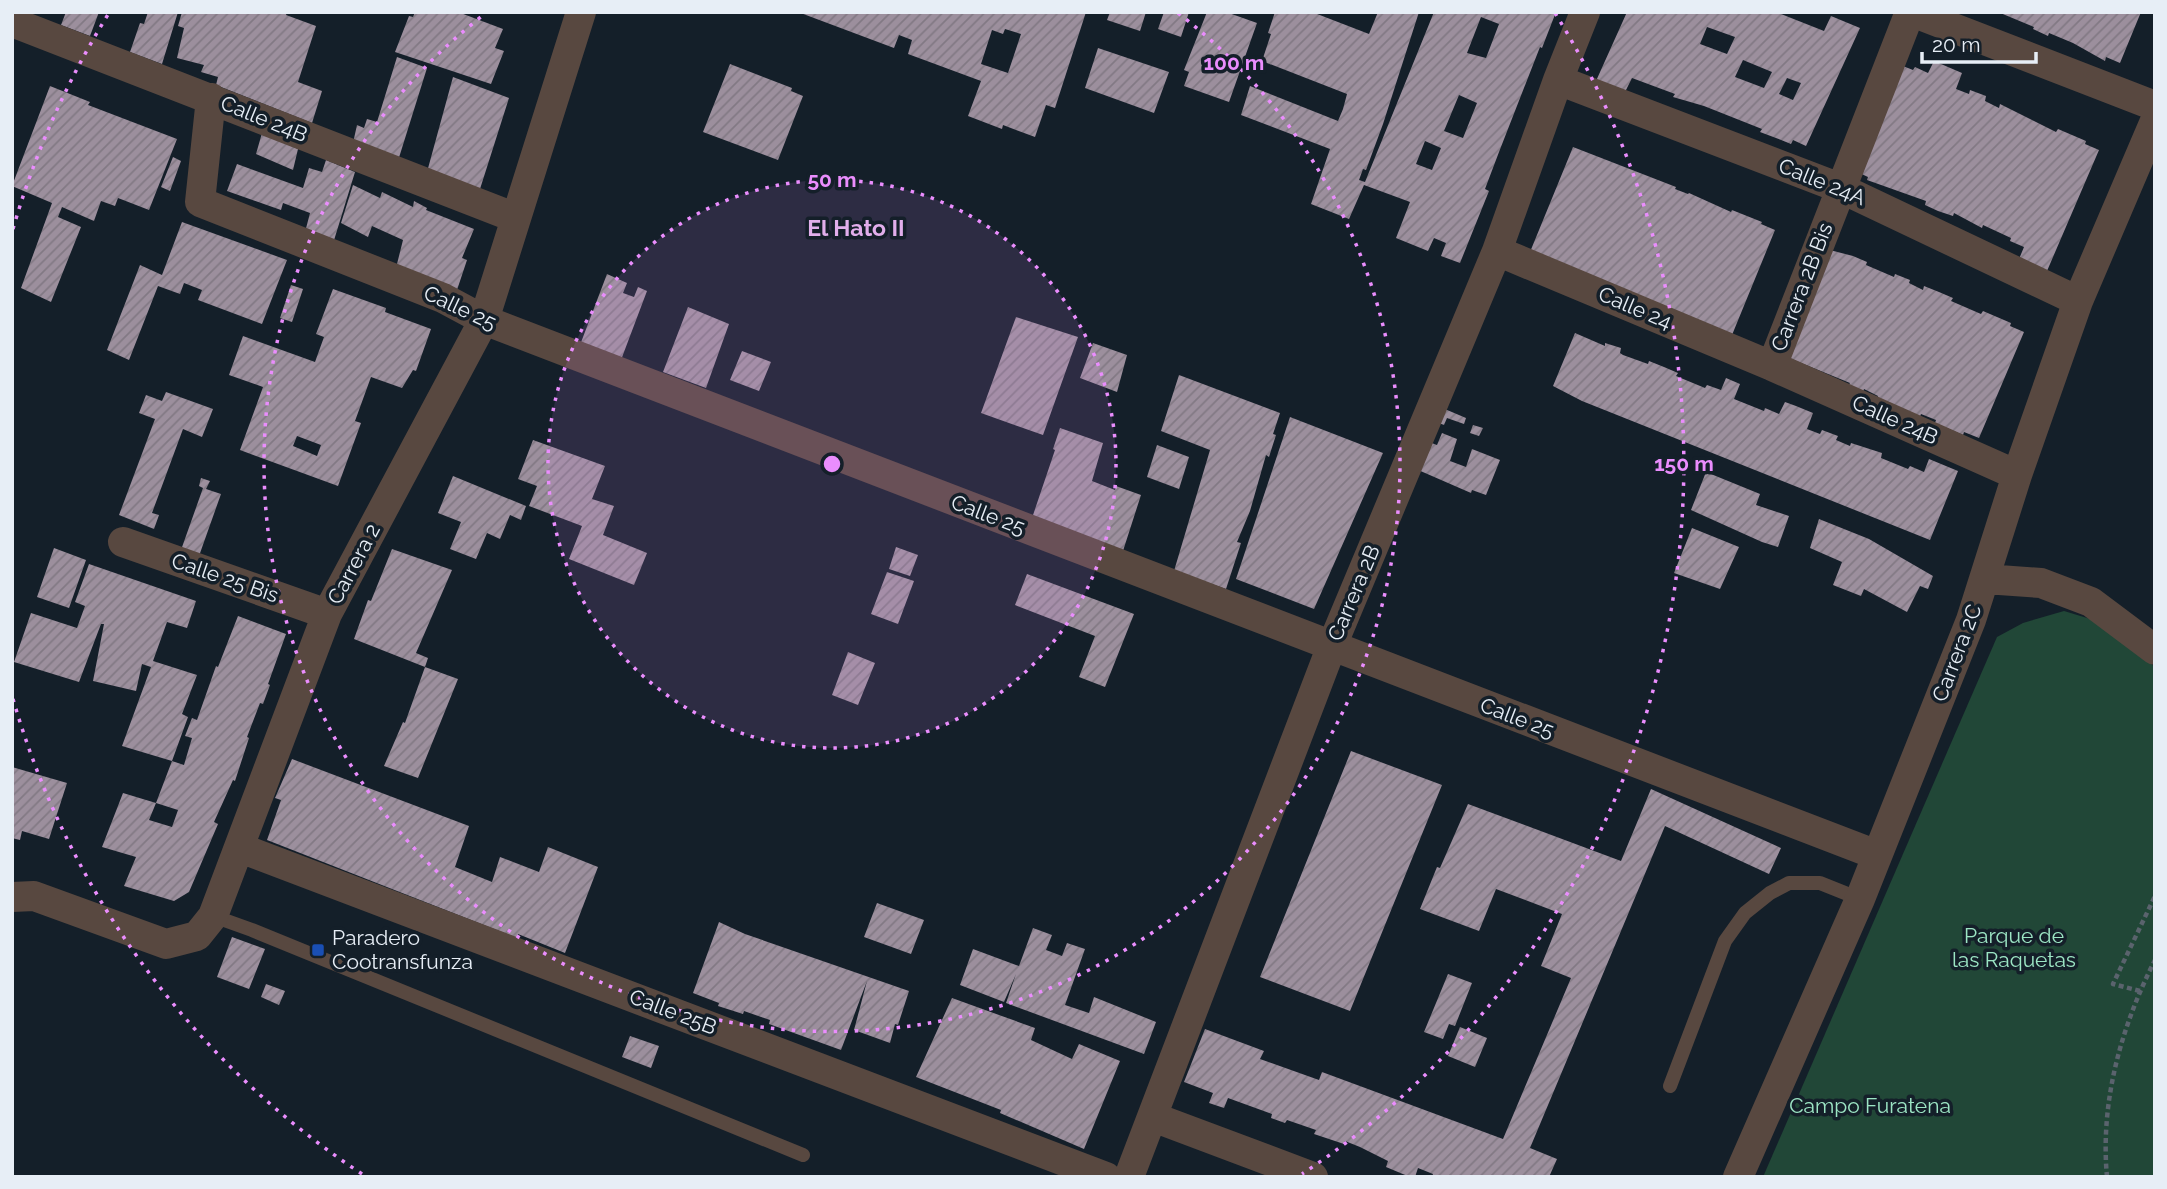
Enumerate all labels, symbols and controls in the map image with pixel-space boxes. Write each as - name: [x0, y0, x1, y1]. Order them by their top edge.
- scale bar: [1922, 21, 2036, 65]
- text: 20 m: [1932, 32, 1980, 57]
- text: 100 m: [1204, 50, 1264, 75]
- street label: Calle 24B: [217, 90, 311, 147]
- street label: Calle 24A: [1775, 153, 1869, 210]
- text: 50 m: [807, 167, 857, 192]
- district label: El Hato II: [807, 214, 905, 241]
- street label: Carrera 2B Bis: [1766, 219, 1838, 355]
- street label: Calle 25: [420, 280, 501, 335]
- street label: Calle 24: [1595, 281, 1676, 334]
- street label: Calle 24B: [1848, 390, 1942, 450]
- text: 150 m: [1654, 451, 1714, 476]
- centre of rings: [820, 452, 844, 476]
- street label: Calle 25: [948, 489, 1029, 540]
- street label: Carrera 2: [322, 519, 385, 608]
- street label: Carrera 2B: [1322, 541, 1385, 644]
- street label: Calle 25 Bis: [168, 548, 282, 607]
- street label: Carrera 2C: [1927, 601, 1986, 705]
- street label: Calle 25: [1477, 692, 1558, 743]
- park label: Parque de las Raquetas: [1952, 923, 2076, 972]
- place label: Paradero Cootransfunza: [332, 925, 473, 974]
- marker: Paradero Cootransfunza: [310, 942, 326, 958]
- street label: Calle 25B: [626, 983, 720, 1040]
- park label: Campo Furatena: [1789, 1093, 1951, 1118]

